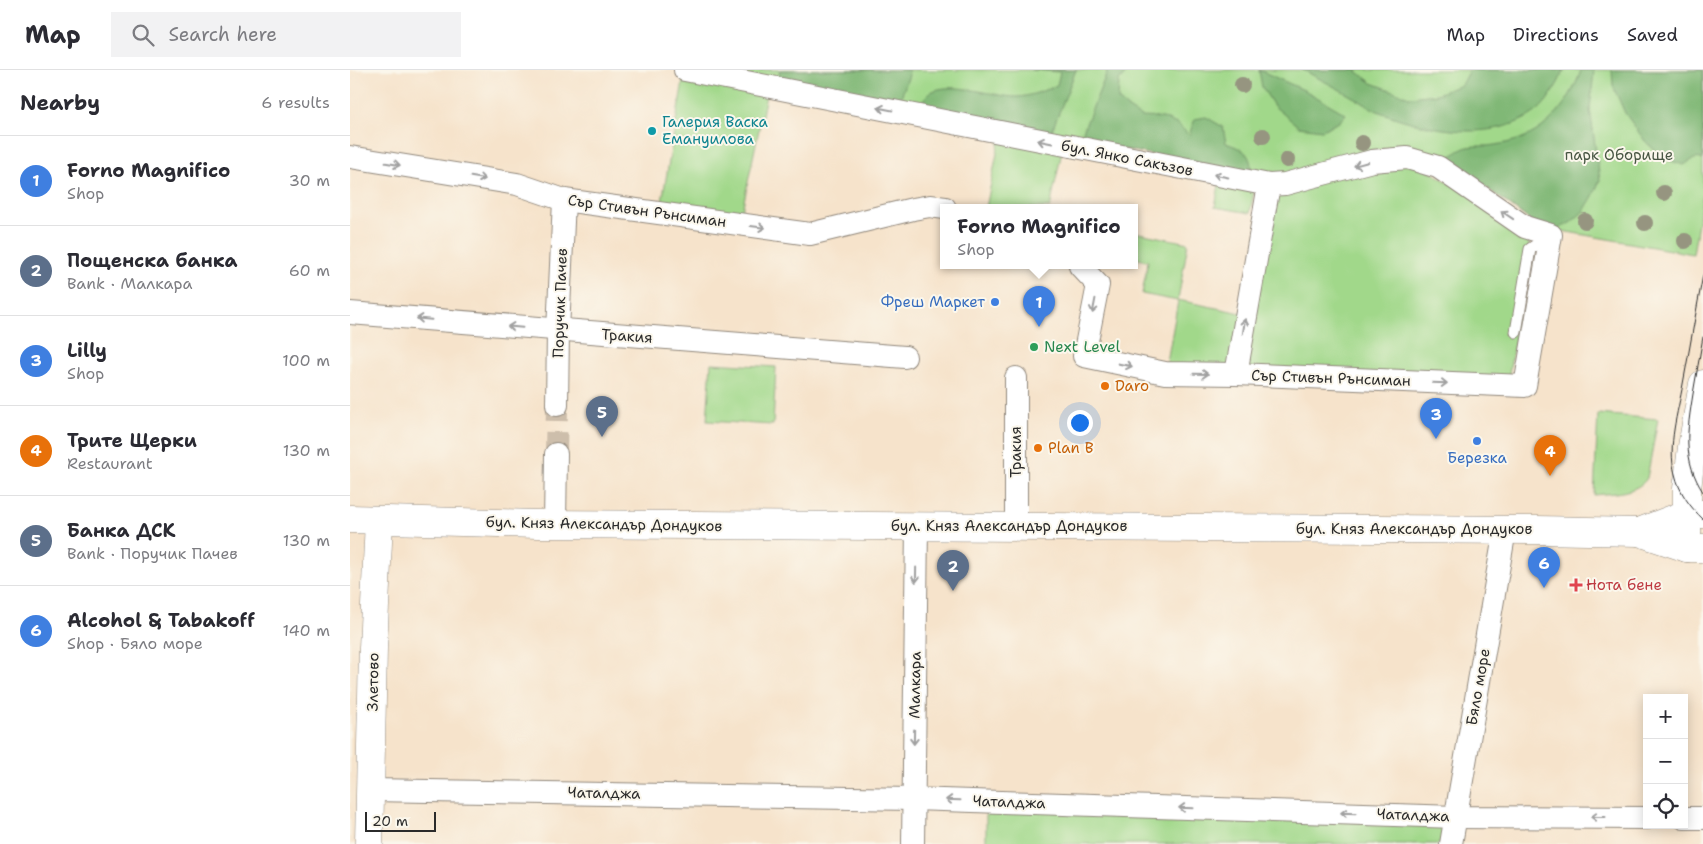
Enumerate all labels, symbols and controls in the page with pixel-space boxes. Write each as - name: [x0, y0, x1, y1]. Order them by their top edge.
- search box: [111, 12, 461, 57]
- text: Map: [25, 19, 81, 51]
- icon: search: [129, 21, 157, 49]
- text: Search here: [169, 22, 277, 47]
- text: Map: [1447, 23, 1485, 47]
- text: Directions: [1513, 23, 1599, 47]
- text: Saved: [1627, 23, 1678, 47]
- text: Nearby: [20, 89, 100, 117]
- text: 6 results: [261, 92, 330, 113]
- one-way arrow: [878, 104, 894, 114]
- place label: Галерия Васка Емануилова: [662, 112, 768, 149]
- marker: Галерия Васка Емануилова: [646, 125, 658, 137]
- street label: бул. Янко Сакъзов: [1059, 135, 1195, 181]
- one-way arrow: [1037, 137, 1053, 146]
- park label: парк Оборище: [1565, 145, 1673, 165]
- text: Forno Magnifico: [67, 158, 230, 183]
- one-way arrow: [384, 159, 400, 169]
- one-way arrow: [1354, 160, 1370, 169]
- text: 1: [32, 170, 40, 191]
- text: 30 m: [289, 170, 330, 191]
- one-way arrow: [1214, 171, 1230, 181]
- one-way arrow: [470, 173, 486, 183]
- text: Shop: [67, 183, 104, 204]
- street label: Сър Стивън Рънсиман: [567, 190, 727, 232]
- popup: [940, 204, 1138, 269]
- one-way arrow: [1500, 209, 1514, 220]
- text: Forno Magnifico: [957, 214, 1121, 239]
- one-way arrow: [749, 222, 765, 232]
- text: Shop: [957, 239, 995, 260]
- text: Пощенска банка: [67, 248, 237, 273]
- street label: Поручик Пачев: [548, 248, 572, 358]
- text: 2: [30, 260, 42, 281]
- text: 60 m: [289, 260, 330, 281]
- text: Bank · Малкара: [67, 273, 192, 294]
- pin: 1: [1023, 286, 1055, 327]
- place label: Фреш Маркет: [881, 292, 985, 312]
- marker: Фреш Маркет: [989, 296, 1001, 308]
- one-way arrow: [1089, 298, 1098, 314]
- one-way arrow: [416, 315, 432, 324]
- one-way arrow: [1239, 318, 1249, 334]
- one-way arrow: [508, 322, 524, 331]
- street label: Тракия: [601, 324, 653, 348]
- place label: Next Level: [1044, 337, 1121, 357]
- text: Lilly: [67, 338, 107, 363]
- marker: Next Level: [1028, 341, 1040, 353]
- text: 3: [30, 350, 42, 371]
- text: 100 m: [282, 350, 330, 371]
- one-way arrow: [1116, 360, 1132, 370]
- text: Shop: [67, 363, 104, 384]
- street label: Сър Стивън Рънсиман: [1251, 365, 1411, 391]
- one-way arrow: [1192, 369, 1208, 378]
- place label: Daro: [1115, 376, 1149, 396]
- one-way arrow: [1432, 378, 1448, 387]
- marker: Daro: [1099, 380, 1111, 392]
- pin: 5: [586, 396, 618, 437]
- pin: 3: [1420, 398, 1452, 439]
- your location: [1067, 410, 1093, 436]
- street label: Тракия: [1006, 426, 1026, 478]
- text: Трите Щерки: [67, 428, 197, 453]
- marker: Березка: [1471, 435, 1483, 447]
- pin: 4: [1534, 435, 1566, 476]
- place label: Plan B: [1048, 438, 1094, 458]
- text: 4: [30, 440, 42, 461]
- text: 130 m: [283, 440, 330, 461]
- marker: Plan B: [1032, 442, 1044, 454]
- place label: Березка: [1447, 448, 1507, 468]
- text: Restaurant: [67, 453, 153, 474]
- street label: бул. Княз Александър Дондуков: [486, 512, 723, 536]
- street label: бул. Княз Александър Дондуков: [891, 516, 1127, 536]
- text: Банка ДСК: [67, 518, 176, 543]
- street label: бул. Княз Александър Дондуков: [1296, 519, 1532, 539]
- text: 5: [31, 530, 41, 551]
- text: 130 m: [283, 530, 330, 551]
- text: Bank · Поручик Пачев: [67, 543, 238, 564]
- pin: 6: [1528, 547, 1560, 588]
- pin: 2: [937, 550, 969, 591]
- one-way arrow: [911, 566, 921, 582]
- place label: Нота бене: [1586, 575, 1662, 595]
- marker: Нота бене: [1570, 579, 1582, 591]
- text: Alcohol & Tabakoff: [67, 608, 255, 633]
- text: 6: [30, 620, 42, 641]
- text: 140 m: [283, 620, 330, 641]
- text: Shop · Бяло море: [67, 633, 203, 654]
- street label: Бяло море: [1461, 647, 1495, 727]
- street label: Малкара: [904, 650, 926, 719]
- street label: Злетово: [362, 652, 384, 712]
- map controls: [1643, 694, 1688, 829]
- button: +: [1643, 694, 1688, 739]
- one-way arrow: [909, 728, 919, 745]
- button: −: [1643, 739, 1688, 784]
- street label: Чаталджа: [567, 782, 641, 804]
- button: locate: [1643, 784, 1688, 829]
- street label: Чаталджа: [972, 791, 1046, 813]
- one-way arrow: [946, 795, 962, 805]
- one-way arrow: [1178, 803, 1194, 812]
- street label: Чаталджа: [1376, 804, 1450, 826]
- one-way arrow: [1340, 808, 1356, 818]
- scale bar: [365, 809, 436, 832]
- text: 20 m: [372, 812, 408, 830]
- one-way arrow: [1590, 812, 1606, 822]

